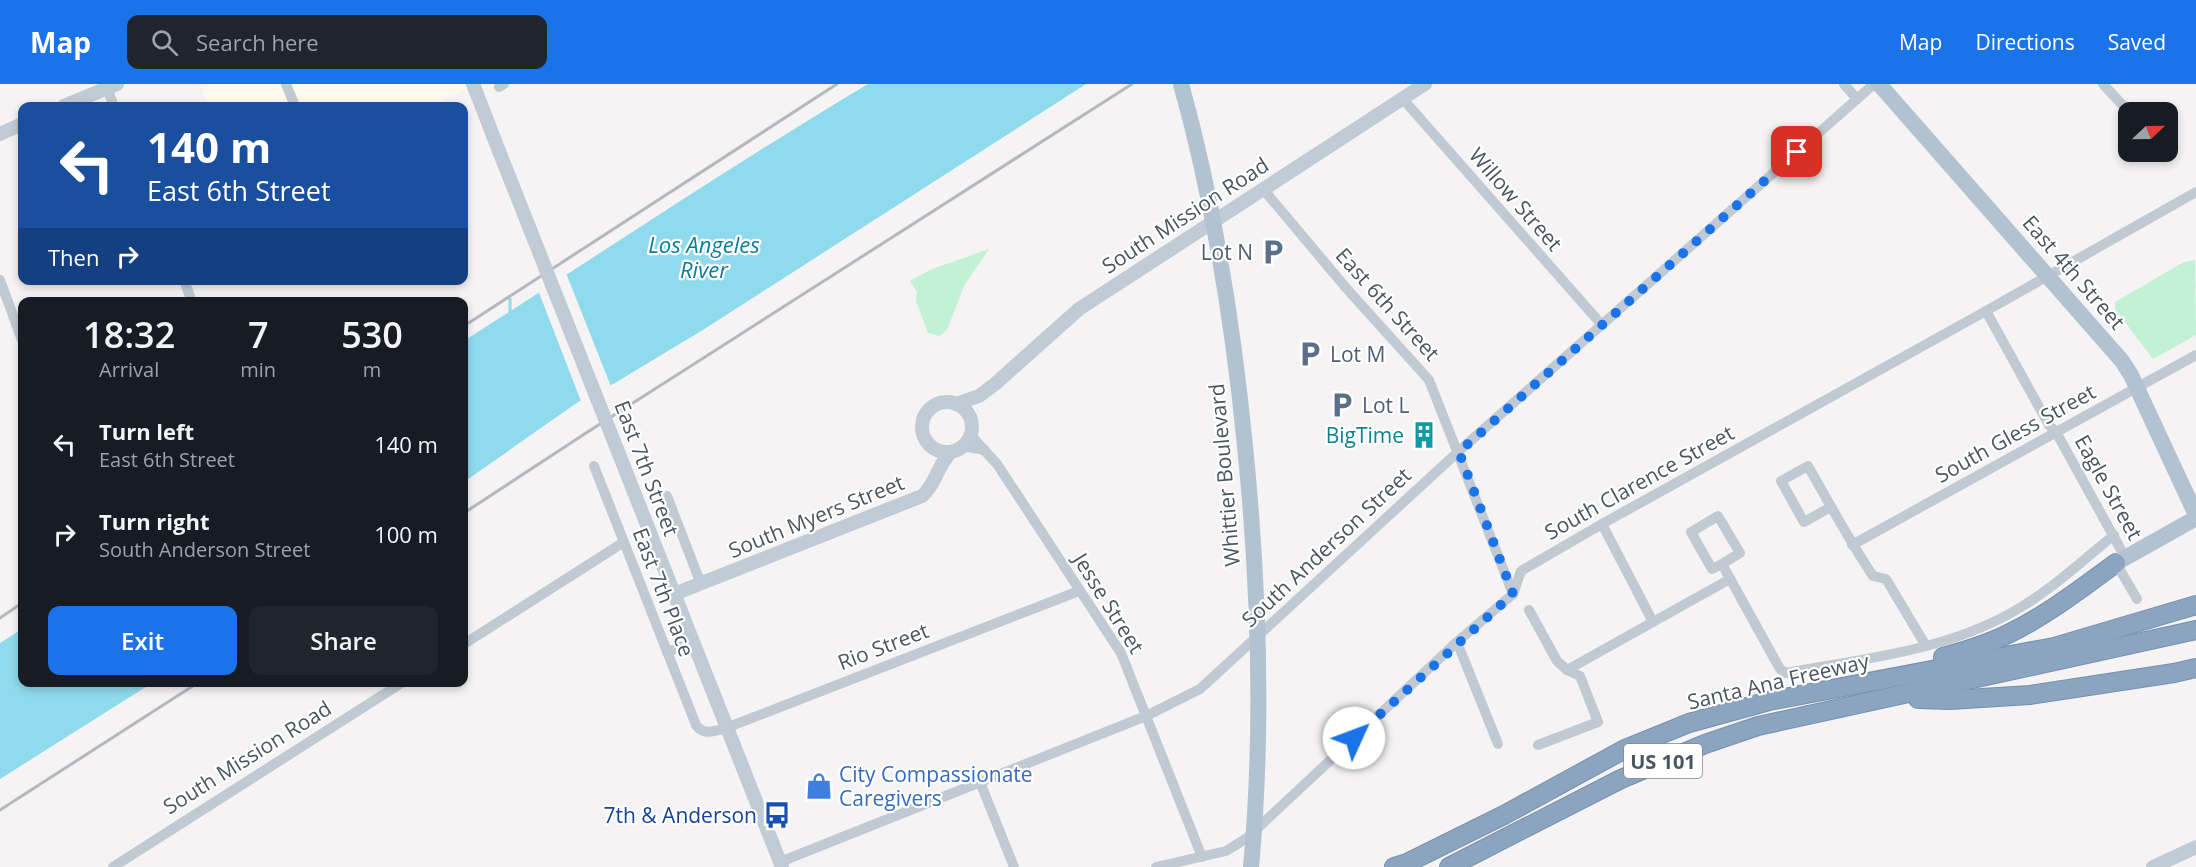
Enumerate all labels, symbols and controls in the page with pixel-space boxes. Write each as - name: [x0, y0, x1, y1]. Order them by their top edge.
- search box: [127, 15, 547, 69]
- text: Map: [30, 23, 91, 61]
- icon: search: [148, 26, 181, 59]
- text: Search here: [196, 27, 319, 57]
- text: Map: [1899, 28, 1942, 56]
- text: Directions: [1975, 28, 2075, 56]
- text: Saved: [2108, 28, 2166, 56]
- north arrow: [2118, 102, 2178, 162]
- map controls: [2118, 102, 2178, 162]
- text: 140 m: [147, 118, 271, 175]
- icon: left: [48, 126, 126, 204]
- pin: [1771, 126, 1822, 177]
- icon: arrive: [1780, 135, 1813, 168]
- street label: Willow Street: [1463, 141, 1569, 257]
- street label: South Mission Road: [1096, 151, 1274, 279]
- text: East 6th Street: [147, 172, 331, 209]
- street label: East 4th Street: [2017, 209, 2131, 335]
- water label: Los Angeles River: [648, 229, 760, 284]
- parking icon: Lot N: [1258, 237, 1288, 267]
- place label: Lot N: [1201, 238, 1253, 266]
- icon: right: [111, 240, 144, 273]
- text: Then: [48, 242, 99, 272]
- street label: East 6th Street: [1330, 242, 1446, 366]
- text: 18:32: [83, 310, 175, 359]
- text: 7: [248, 310, 269, 359]
- text: 530: [341, 310, 403, 359]
- parking icon: Lot M: [1295, 339, 1325, 369]
- place label: Lot M: [1330, 340, 1385, 368]
- text: Arrival: [99, 356, 159, 383]
- text: min: [240, 356, 276, 383]
- text: m: [363, 356, 381, 383]
- street label: South Gless Street: [1930, 377, 2100, 489]
- street label: Whittier Boulevard: [1202, 382, 1246, 568]
- parking icon: Lot L: [1327, 390, 1357, 420]
- place label: Lot L: [1362, 391, 1410, 419]
- street label: East 7th Street: [608, 396, 686, 540]
- text: Turn left: [99, 416, 194, 446]
- street label: South Clarence Street: [1539, 418, 1739, 546]
- building icon: BigTime: [1409, 420, 1439, 450]
- place label: BigTime: [1326, 421, 1404, 449]
- icon: left: [48, 428, 81, 461]
- text: 140 m: [374, 429, 438, 459]
- street label: Eagle Street: [2069, 430, 2149, 544]
- text: East 6th Street: [99, 446, 235, 473]
- street label: South Anderson Street: [1235, 461, 1417, 633]
- street label: South Myers Street: [724, 468, 908, 564]
- text: Turn right: [99, 506, 210, 536]
- icon: right: [48, 518, 81, 551]
- text: 100 m: [374, 519, 438, 549]
- street label: East 7th Place: [627, 524, 701, 660]
- text: South Anderson Street: [99, 536, 310, 563]
- street label: Jesse Street: [1066, 546, 1151, 658]
- button: Exit: [48, 606, 237, 675]
- button: Share: [249, 606, 438, 675]
- street label: Rio Street: [834, 616, 932, 676]
- street label: Santa Ana Freeway: [1685, 646, 1872, 715]
- street label: South Mission Road: [158, 694, 336, 820]
- position arrow: [1322, 706, 1386, 770]
- road number: US 101: [1624, 744, 1702, 778]
- place label: City Compassionate Caregivers: [839, 760, 1033, 812]
- shop icon: City Compassionate Caregivers: [804, 771, 834, 801]
- bus stop icon: 7th & Anderson: [762, 800, 792, 830]
- place label: 7th & Anderson: [604, 801, 757, 829]

